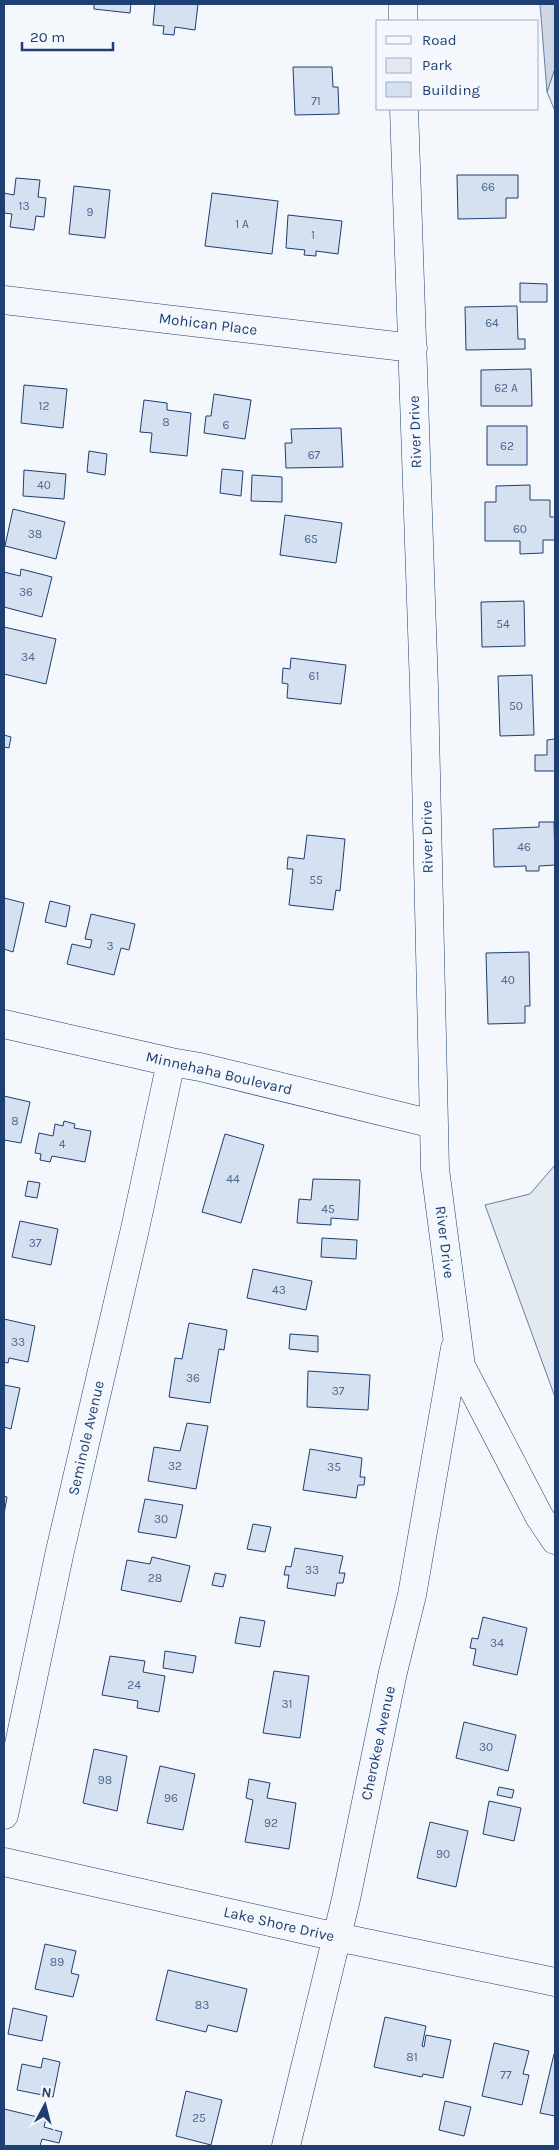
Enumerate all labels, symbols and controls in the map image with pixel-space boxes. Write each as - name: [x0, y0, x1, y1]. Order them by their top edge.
- scale bar: [22, 20, 114, 52]
- legend: [376, 20, 539, 110]
- text: 20 m: [30, 28, 65, 46]
- text: Road: [422, 31, 457, 49]
- text: Park: [422, 56, 452, 74]
- text: Building: [422, 81, 480, 99]
- house number: 71: [311, 94, 321, 108]
- house number: 66: [481, 180, 495, 194]
- house number: 13: [18, 199, 30, 213]
- house number: 9: [87, 205, 94, 219]
- house number: 1 A: [235, 217, 249, 231]
- house number: 1: [311, 228, 315, 242]
- street label: Mohican Place: [158, 309, 258, 339]
- house number: 64: [485, 316, 499, 330]
- house number: 62 A: [494, 381, 518, 395]
- street label: River Drive: [405, 395, 425, 469]
- house number: 12: [39, 399, 50, 413]
- house number: 8: [162, 415, 170, 429]
- house number: 6: [223, 418, 230, 432]
- house number: 62: [500, 439, 514, 453]
- house number: 67: [308, 448, 321, 462]
- house number: 40: [37, 478, 51, 492]
- house number: 60: [513, 522, 527, 536]
- house number: 38: [28, 527, 42, 541]
- house number: 65: [304, 532, 318, 546]
- house number: 36: [19, 585, 33, 599]
- house number: 54: [496, 617, 510, 631]
- house number: 34: [21, 650, 35, 664]
- house number: 61: [309, 669, 319, 683]
- house number: 50: [509, 699, 523, 713]
- street label: River Drive: [417, 800, 437, 874]
- house number: 46: [517, 840, 531, 854]
- house number: 55: [309, 873, 323, 887]
- house number: 3: [106, 939, 114, 953]
- house number: 40: [501, 973, 515, 987]
- street label: Minnehaha Boulevard: [144, 1047, 294, 1099]
- house number: 8: [11, 1114, 19, 1128]
- house number: 4: [59, 1137, 66, 1151]
- house number: 44: [226, 1172, 240, 1186]
- house number: 45: [321, 1202, 335, 1216]
- street label: River Drive: [432, 1205, 458, 1279]
- house number: 37: [29, 1236, 42, 1250]
- house number: 43: [272, 1283, 286, 1297]
- house number: 33: [11, 1335, 25, 1349]
- house number: 36: [186, 1371, 200, 1385]
- street label: Seminole Avenue: [64, 1379, 108, 1497]
- house number: 37: [332, 1384, 345, 1398]
- house number: 32: [168, 1459, 182, 1473]
- house number: 35: [327, 1460, 341, 1474]
- house number: 30: [154, 1512, 168, 1526]
- house number: 33: [305, 1563, 319, 1577]
- house number: 28: [148, 1571, 162, 1585]
- house number: 34: [490, 1636, 504, 1650]
- house number: 24: [127, 1678, 141, 1692]
- street label: Cherokee Avenue: [357, 1684, 399, 1802]
- house number: 31: [281, 1697, 293, 1711]
- house number: 30: [479, 1740, 493, 1754]
- house number: 98: [98, 1773, 112, 1787]
- house number: 96: [164, 1791, 178, 1805]
- house number: 92: [264, 1816, 278, 1830]
- house number: 90: [436, 1847, 450, 1861]
- street label: Lake Shore Drive: [222, 1903, 336, 1945]
- house number: 89: [50, 1955, 64, 1969]
- house number: 83: [195, 1998, 209, 2012]
- house number: 81: [406, 2050, 418, 2064]
- house number: 77: [500, 2068, 512, 2082]
- north arrow: [20, 2080, 70, 2130]
- text: N: [41, 2084, 53, 2102]
- house number: 25: [192, 2111, 206, 2125]

